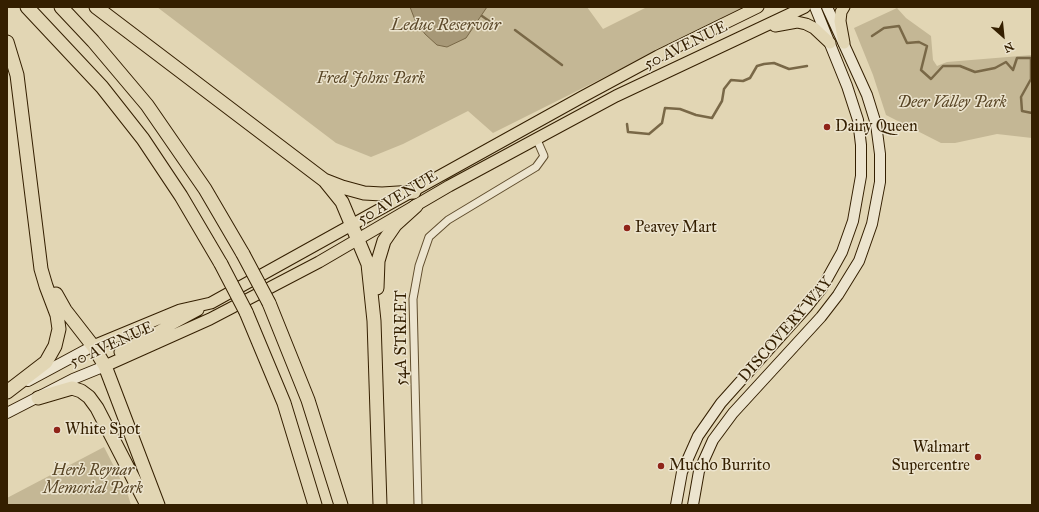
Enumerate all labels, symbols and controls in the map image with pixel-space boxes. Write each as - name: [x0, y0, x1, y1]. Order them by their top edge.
- water label: Leduc Reservoir: [391, 16, 501, 36]
- north arrow: [983, 16, 1023, 56]
- street label: 50 AVENUE: [641, 18, 731, 74]
- text: N: [1002, 39, 1016, 55]
- park label: Fred Johns Park: [317, 69, 425, 89]
- park label: Deer Valley Park: [897, 93, 1007, 113]
- place label: Dairy Queen: [835, 117, 918, 137]
- marker: Dairy Queen: [822, 122, 832, 132]
- street label: 50 AVENUE: [354, 167, 442, 229]
- place label: Peavey Mart: [635, 218, 717, 238]
- marker: Peavey Mart: [622, 223, 632, 233]
- street label: DISCOVERY WAY: [735, 273, 837, 387]
- street label: 54A STREET: [392, 290, 412, 386]
- street label: 50 AVENUE: [67, 318, 157, 372]
- place label: White Spot: [65, 420, 140, 440]
- marker: White Spot: [52, 425, 62, 435]
- place label: Walmart Supercentre: [891, 438, 970, 476]
- marker: Walmart Supercentre: [973, 452, 983, 462]
- place label: Mucho Burrito: [669, 456, 770, 476]
- park label: Herb Reynar Memorial Park: [43, 461, 143, 499]
- marker: Mucho Burrito: [656, 461, 666, 471]

